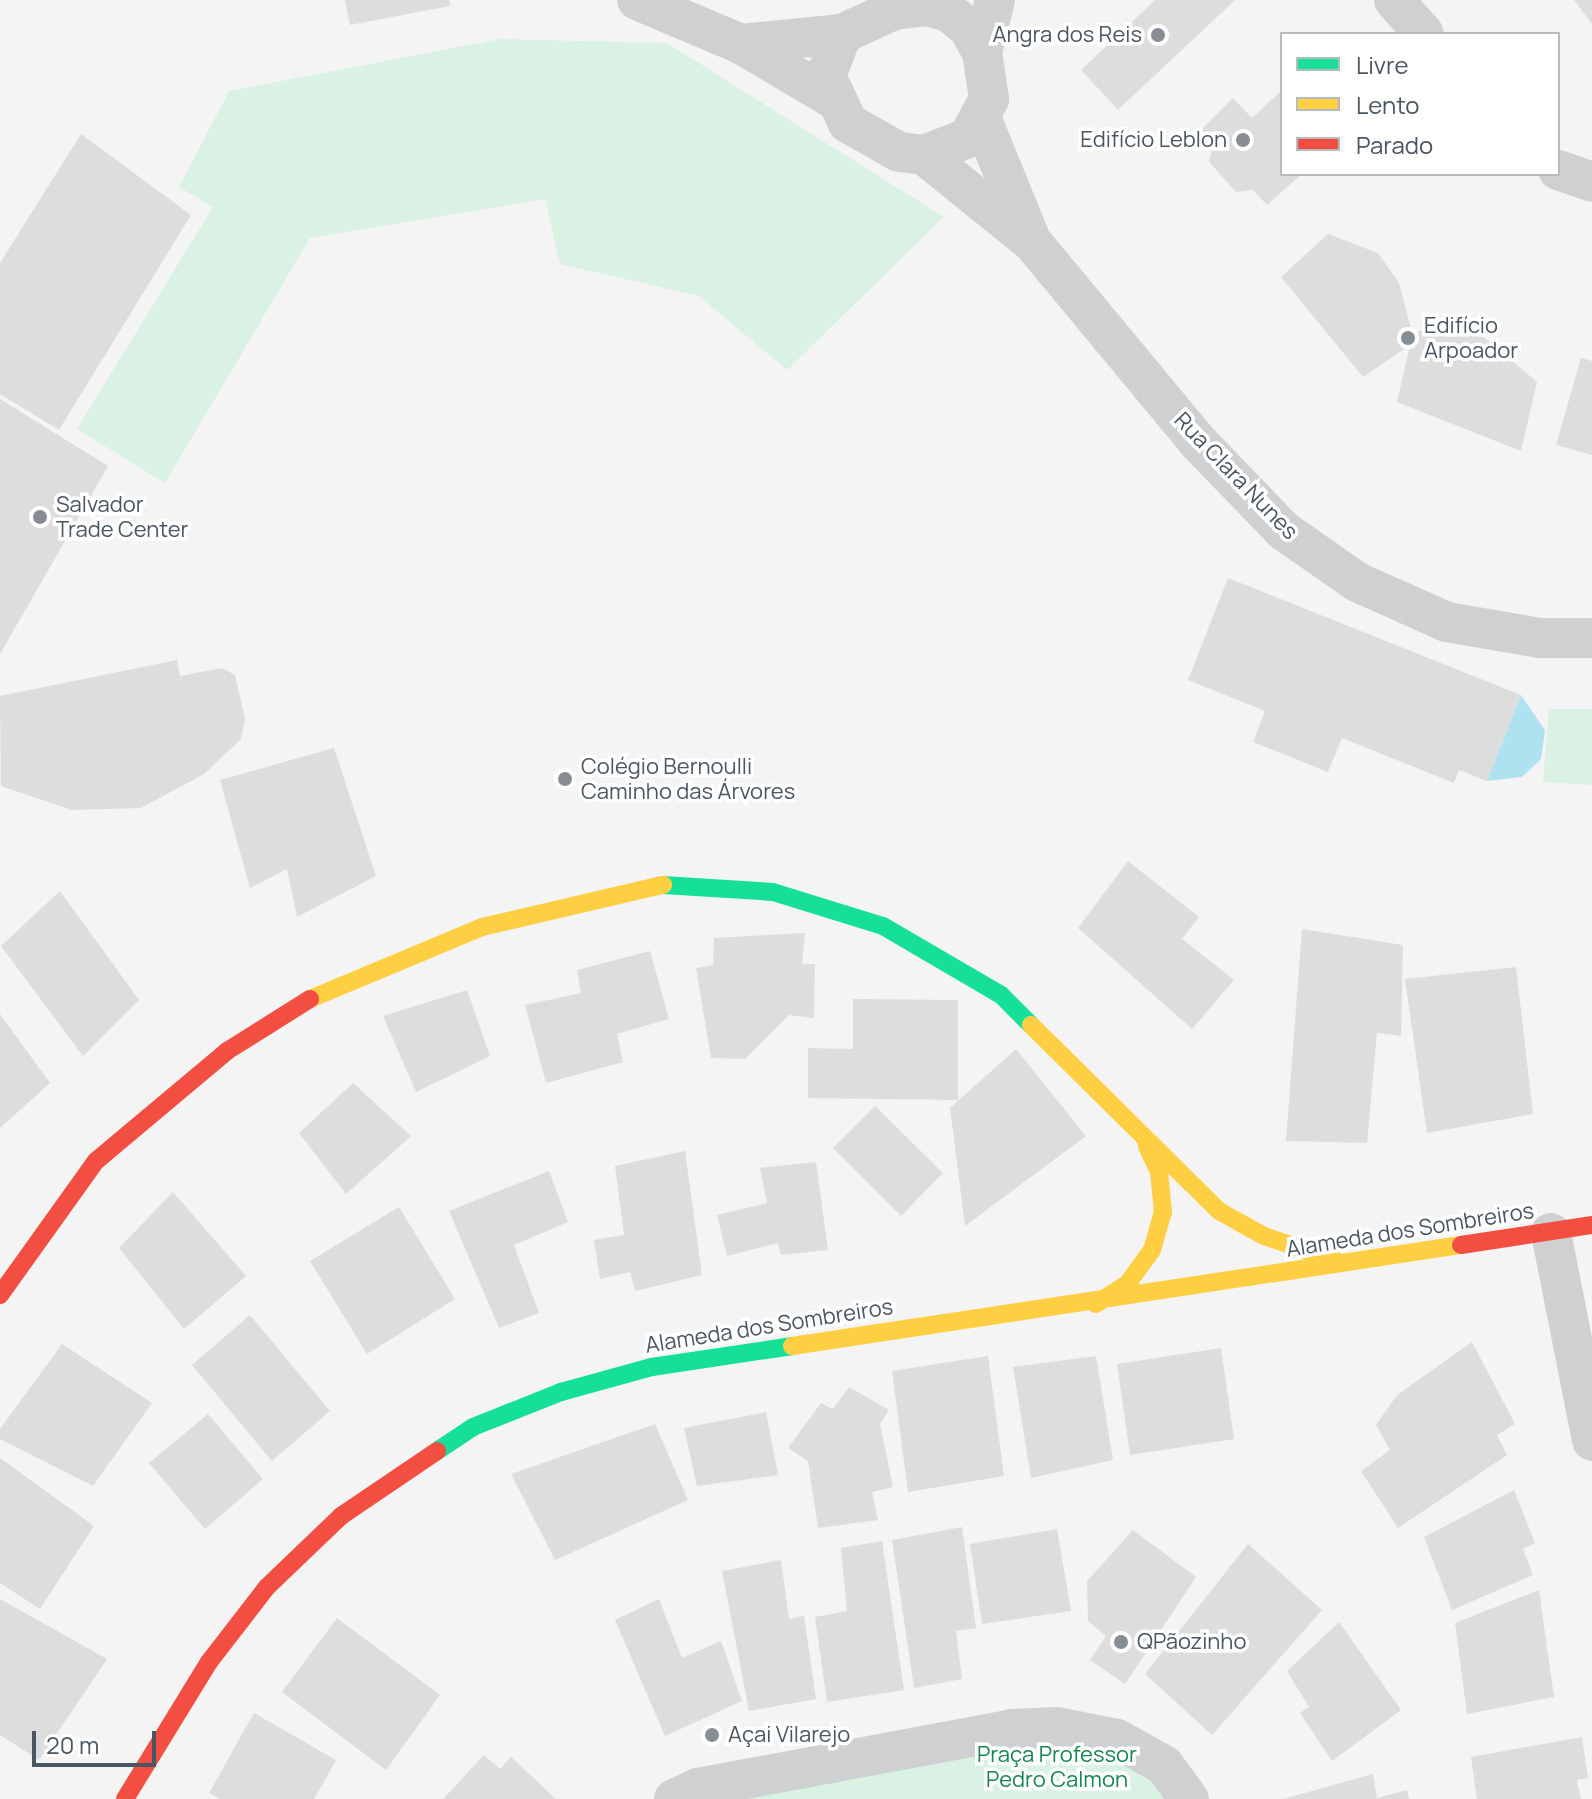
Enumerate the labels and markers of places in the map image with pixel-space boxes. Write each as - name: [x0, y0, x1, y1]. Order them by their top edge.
- place label: Angra dos Reis: [993, 22, 1142, 48]
- marker: Angra dos Reis: [1149, 26, 1167, 44]
- place label: Edifício Leblon: [1080, 127, 1227, 153]
- marker: Edifício Leblon: [1234, 131, 1252, 149]
- place label: Edifício Arpoador: [1424, 312, 1518, 364]
- marker: Edifício Arpoador: [1399, 329, 1417, 347]
- place label: Salvador Trade Center: [56, 491, 189, 542]
- marker: Salvador Trade Center: [31, 508, 49, 526]
- place label: Colégio Bernoulli Caminho das Árvores: [581, 753, 795, 804]
- marker: Colégio Bernoulli Caminho das Árvores: [556, 770, 574, 788]
- place label: QPãozinho: [1137, 1629, 1246, 1655]
- marker: QPãozinho: [1112, 1633, 1130, 1651]
- place label: Açai Vilarejo: [728, 1722, 850, 1748]
- marker: Açai Vilarejo: [703, 1726, 721, 1744]

